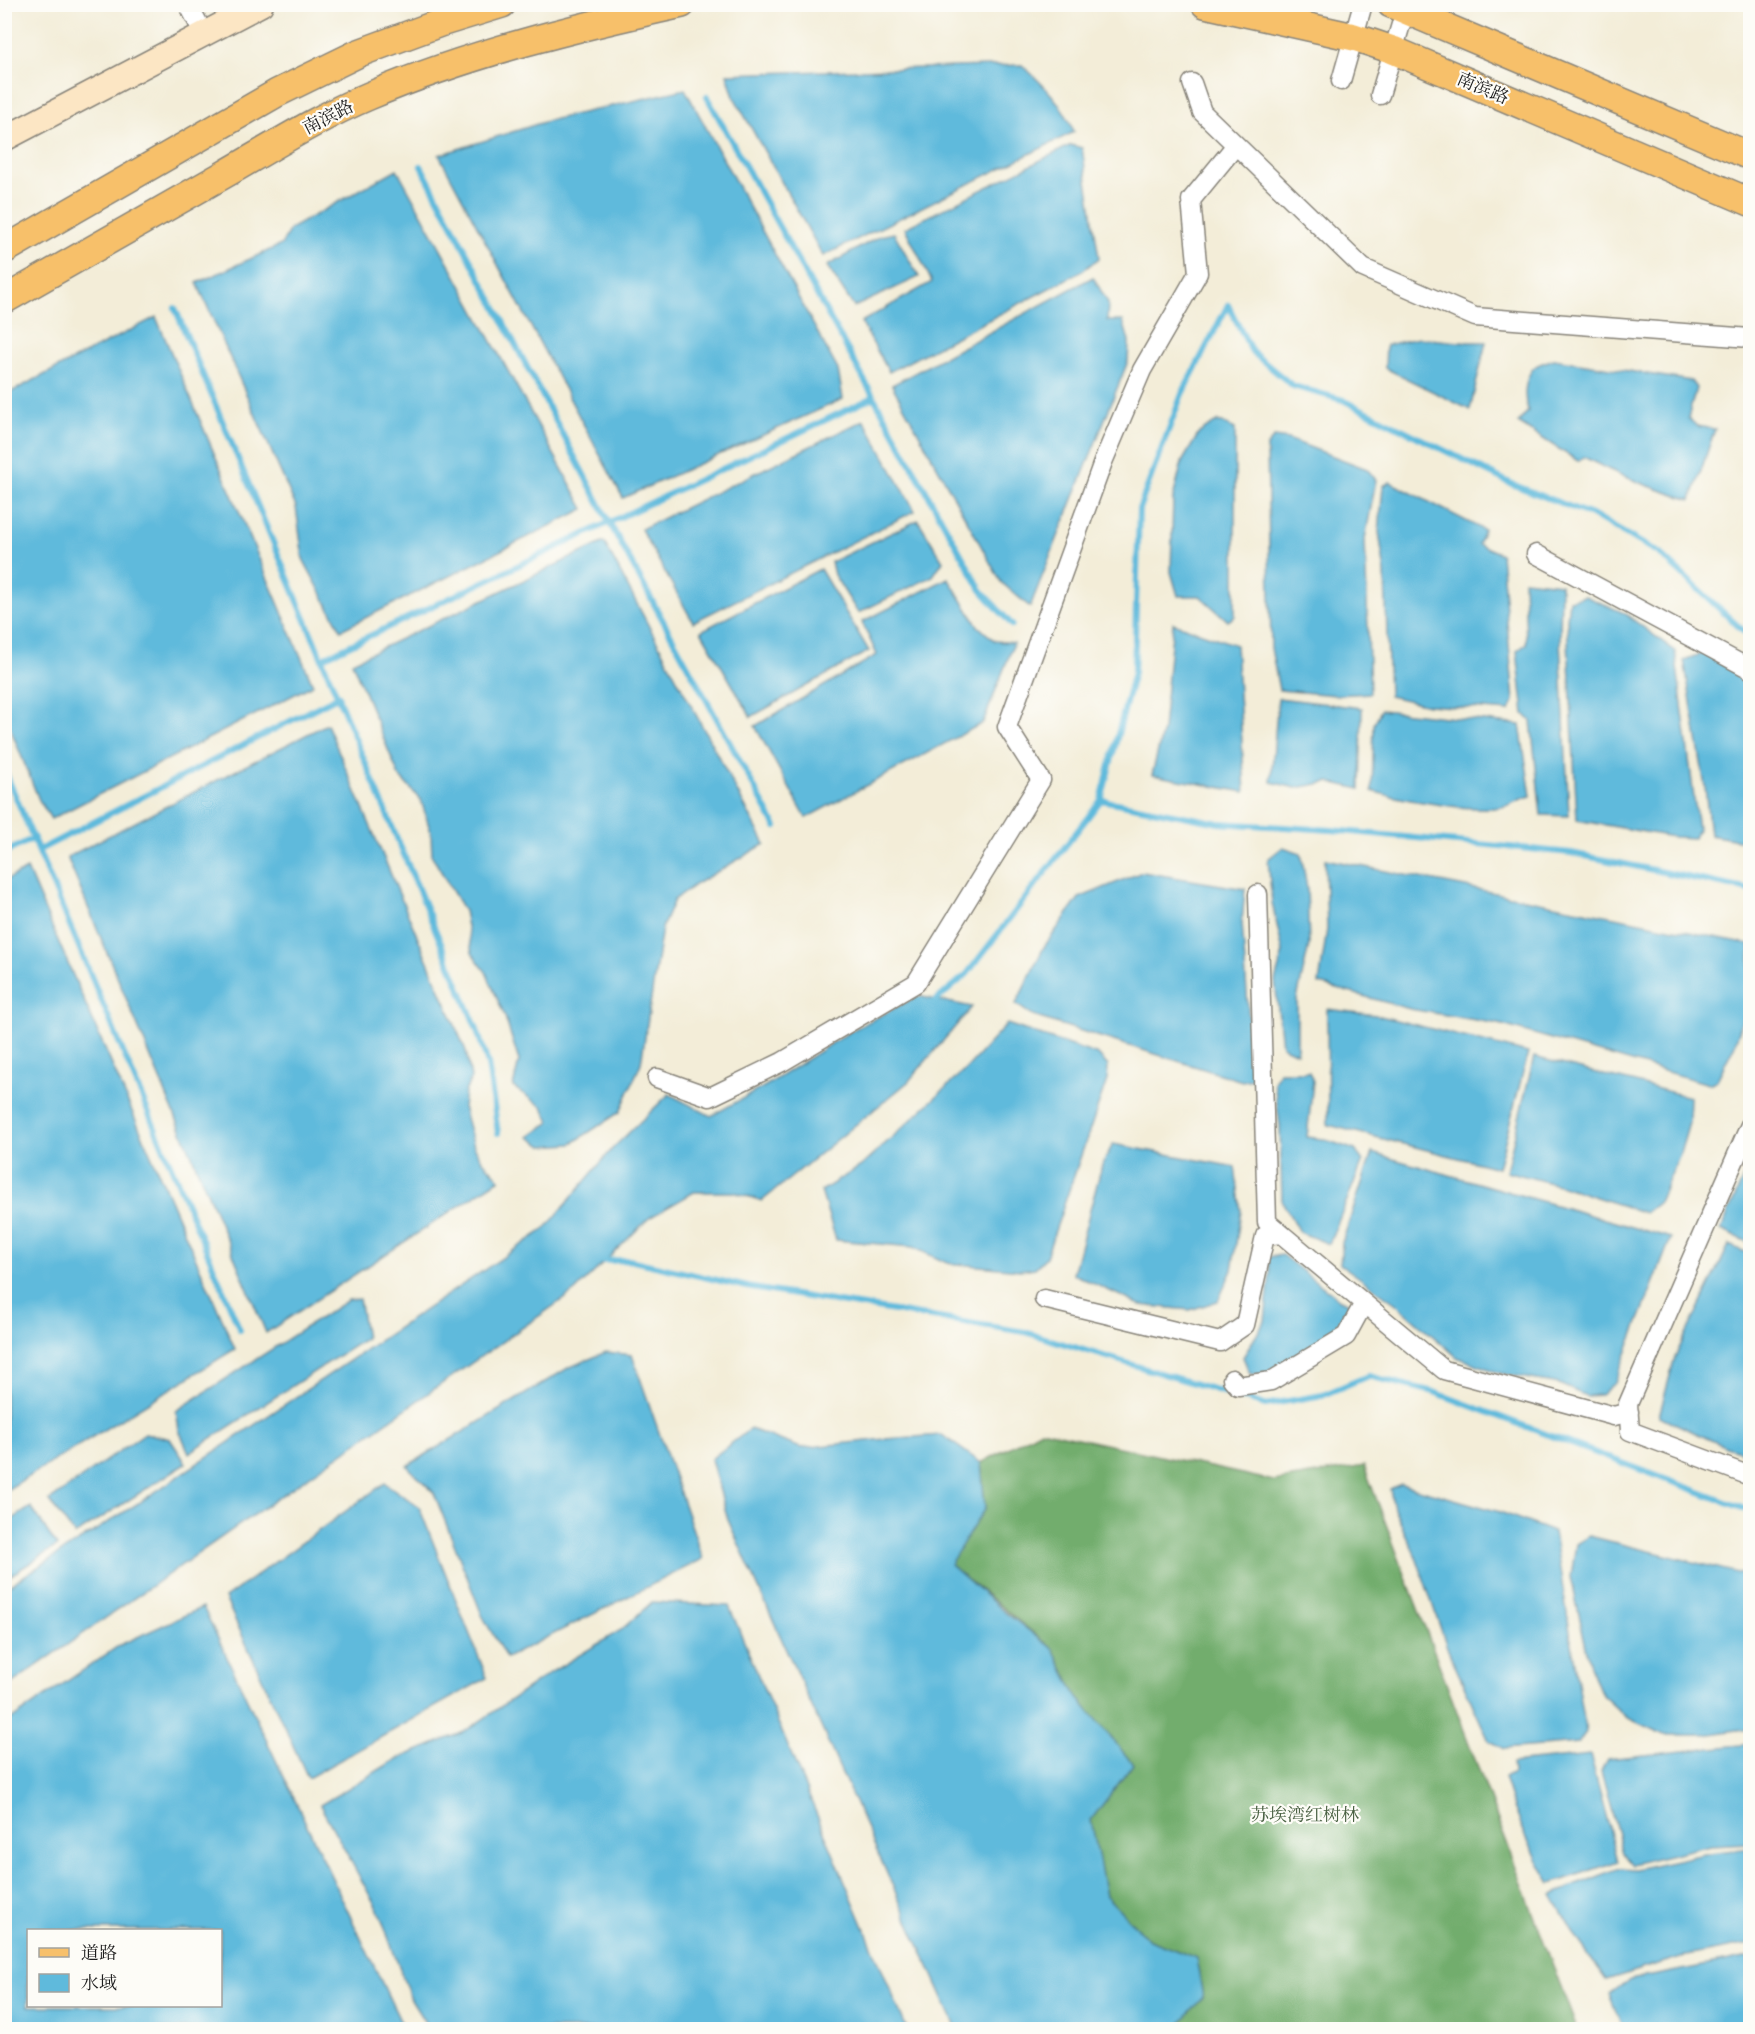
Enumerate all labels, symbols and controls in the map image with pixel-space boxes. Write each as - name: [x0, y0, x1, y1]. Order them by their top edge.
- street label: 南滨路: [1454, 67, 1512, 109]
- street label: 南滨路: [299, 95, 357, 139]
- park label: 苏埃湾红树林: [1251, 1804, 1359, 1826]
- legend: [27, 1929, 222, 2007]
- text: 道路: [81, 1942, 117, 1964]
- text: 水域: [81, 1972, 117, 1994]

